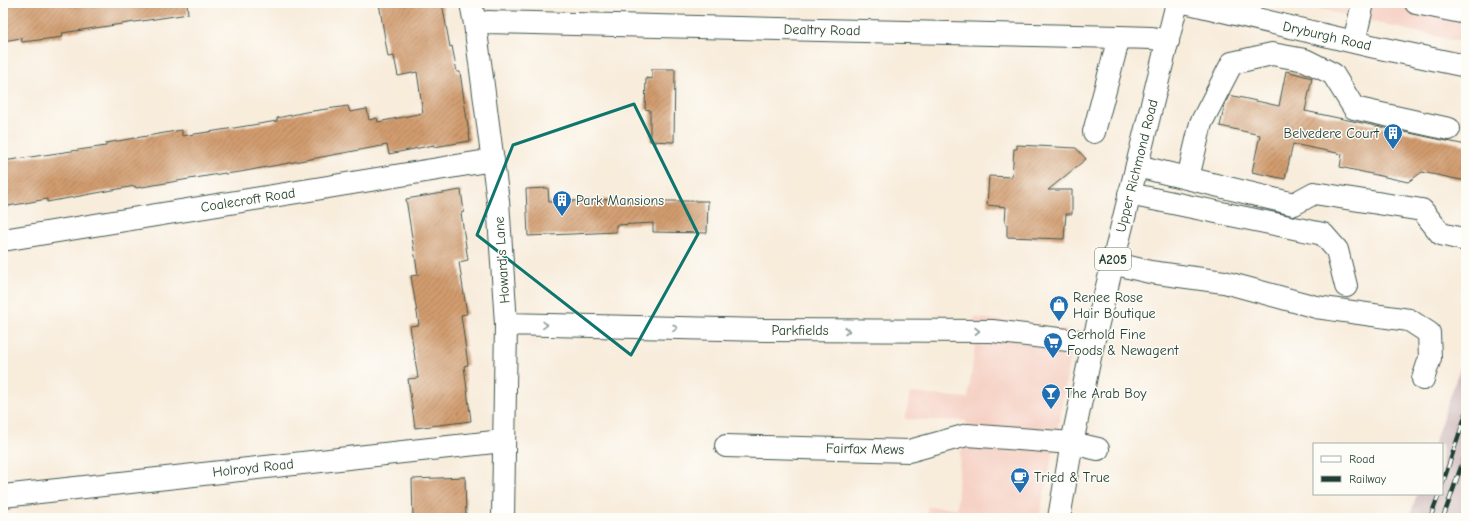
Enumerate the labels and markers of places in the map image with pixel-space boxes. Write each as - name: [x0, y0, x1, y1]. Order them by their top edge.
- building icon: Belvedere Court: [1382, 122, 1404, 150]
- place label: Belvedere Court: [1284, 125, 1380, 142]
- building icon: Park Mansions: [551, 189, 573, 217]
- place label: Park Mansions: [576, 192, 664, 209]
- place label: Renee Rose Hair Boutique: [1073, 289, 1156, 322]
- shop icon: Renee Rose Hair Boutique: [1048, 294, 1070, 322]
- place label: Gerhold Fine Foods & Newagent: [1067, 326, 1179, 359]
- supermarket icon: Gerhold Fine Foods & Newagent: [1042, 331, 1064, 359]
- bar icon: The Arab Boy: [1040, 382, 1062, 410]
- place label: The Arab Boy: [1065, 385, 1147, 402]
- cafe icon: Tried & True: [1009, 466, 1031, 494]
- place label: Tried & True: [1034, 469, 1110, 486]

